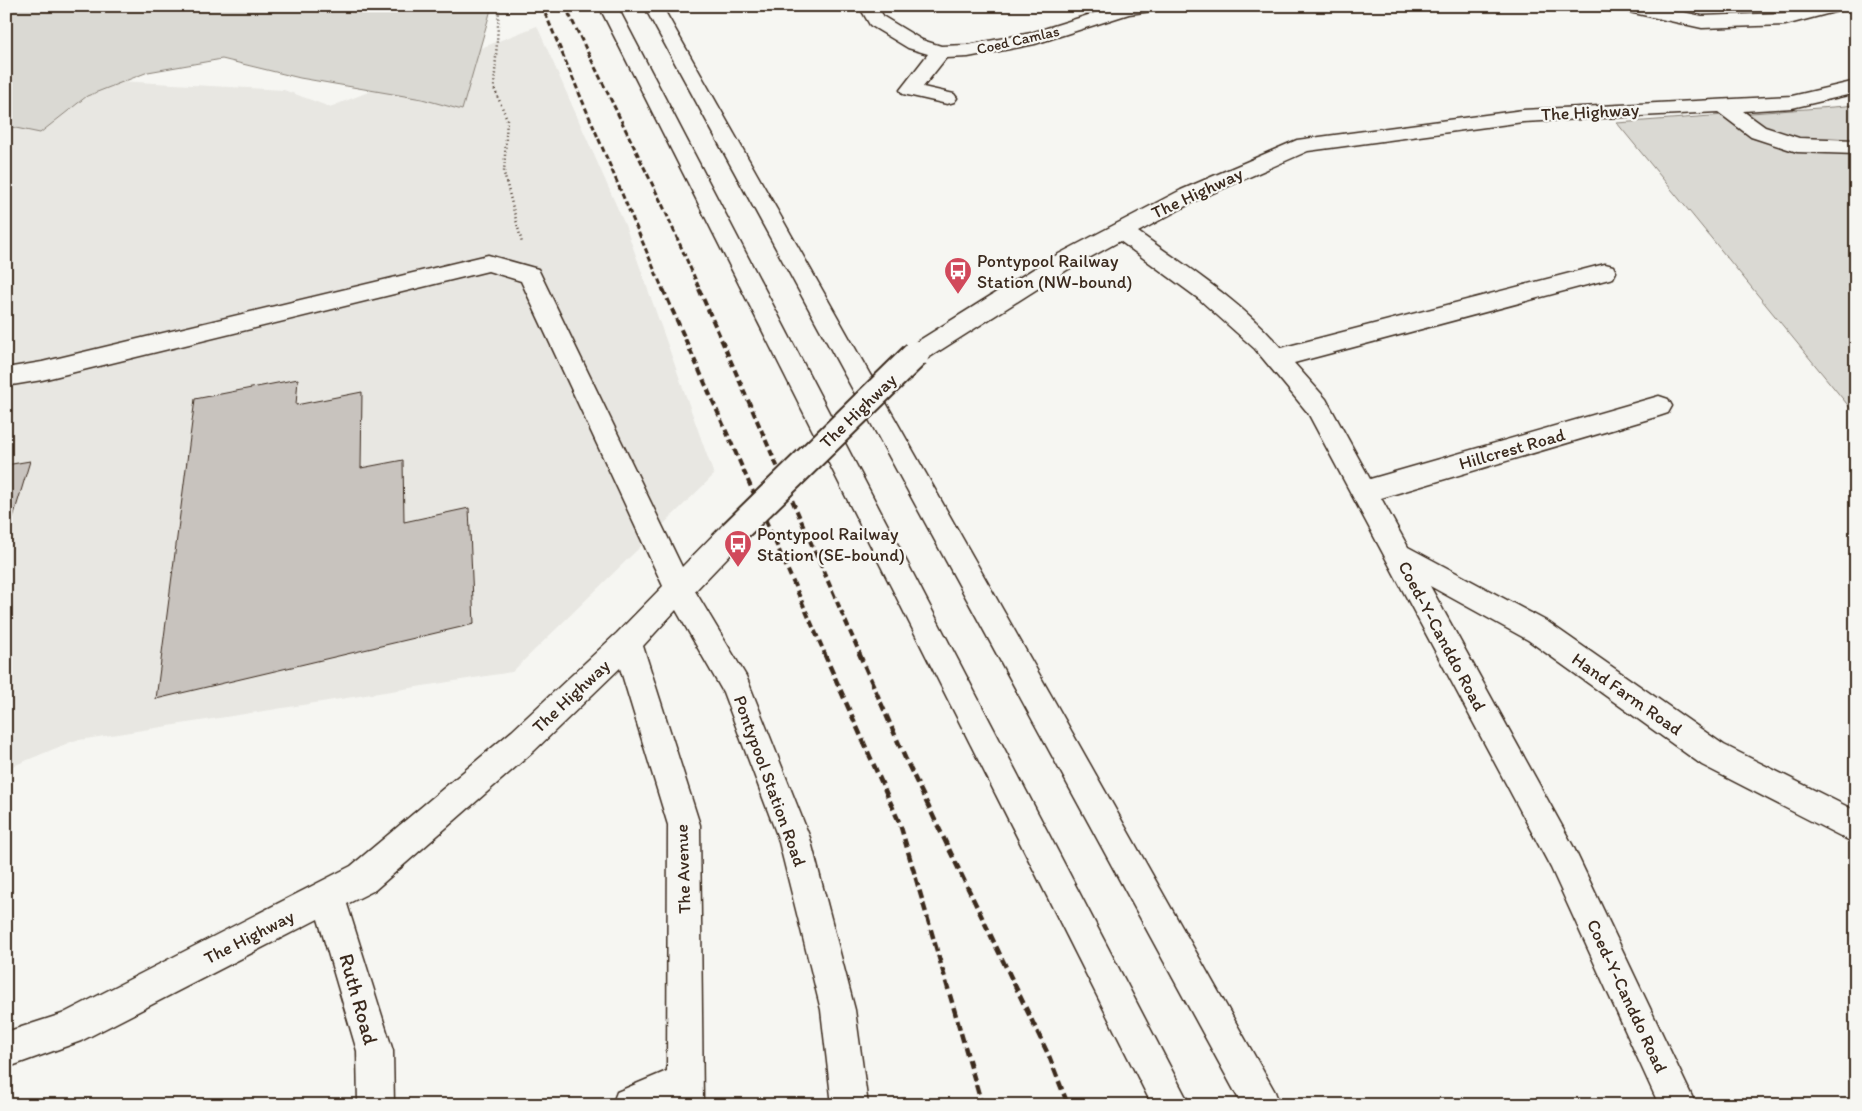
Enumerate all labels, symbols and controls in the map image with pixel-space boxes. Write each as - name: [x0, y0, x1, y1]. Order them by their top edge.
- street label: Coed Camlas: [975, 22, 1061, 58]
- street label: The Highway: [1540, 98, 1640, 126]
- street label: The Highway: [1148, 162, 1247, 224]
- place label: Pontypool Railway Station (NW-bound): [977, 250, 1132, 293]
- bus stop icon: Pontypool Railway Station (NW-bound): [943, 256, 973, 295]
- street label: The Highway: [815, 369, 901, 453]
- street label: Hillcrest Road: [1456, 423, 1568, 475]
- place label: Pontypool Railway Station (SE-bound): [757, 523, 905, 566]
- bus stop icon: Pontypool Railway Station (SE-bound): [723, 529, 753, 568]
- street label: Coed-Y-Canddo Road: [1393, 557, 1491, 715]
- street label: Hand Farm Road: [1568, 648, 1687, 740]
- street label: The Highway: [528, 654, 615, 738]
- street label: Pontypool Station Road: [729, 693, 811, 870]
- street label: The Avenue: [670, 824, 696, 914]
- street label: The Highway: [200, 905, 298, 969]
- street label: Coed-Y-Canddo Road: [1582, 916, 1672, 1076]
- street label: Ruth Road: [334, 951, 384, 1048]

